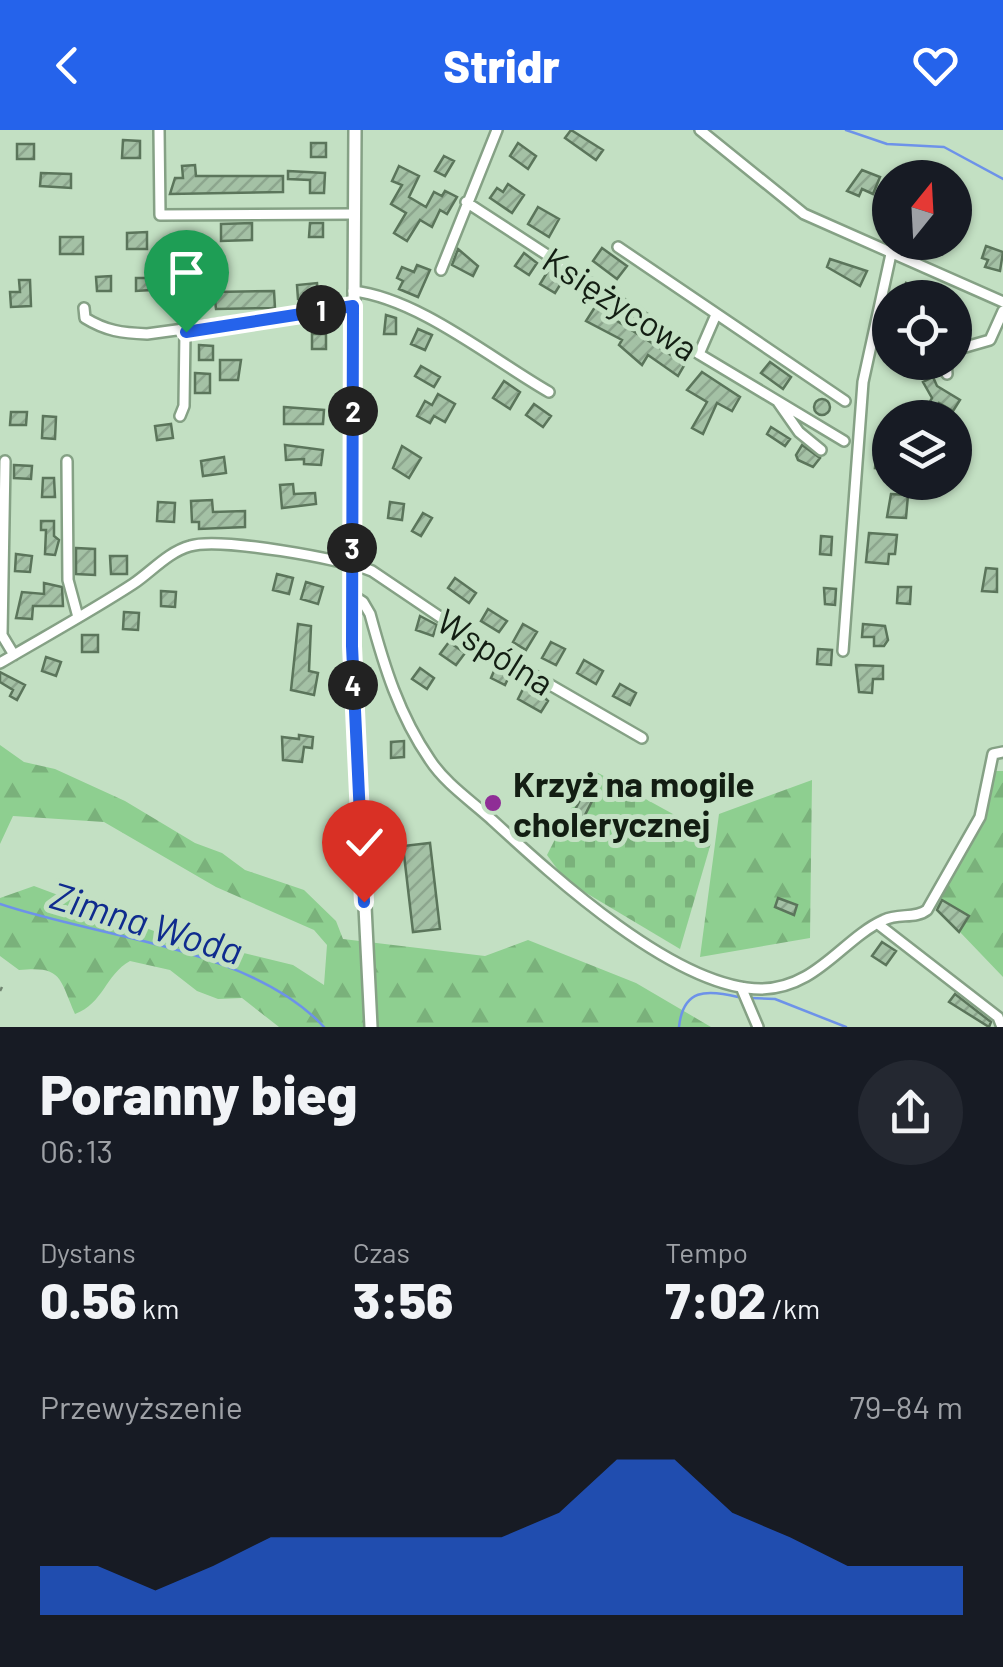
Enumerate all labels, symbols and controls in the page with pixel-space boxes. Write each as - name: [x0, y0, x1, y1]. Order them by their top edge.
- icon: back: [40, 38, 95, 93]
- text: Stridr: [443, 38, 560, 92]
- icon: heart: [908, 38, 963, 93]
- north arrow: [872, 160, 972, 260]
- map controls: [872, 160, 972, 500]
- pin: [144, 230, 229, 333]
- street label: Księżycowa: [536, 237, 706, 369]
- icon: arrive: [159, 245, 214, 300]
- button: locate: [872, 280, 972, 380]
- pin: 1: [296, 285, 346, 335]
- text: 1: [316, 293, 326, 327]
- pin: 2: [328, 386, 378, 436]
- text: 2: [345, 394, 361, 428]
- button: layers: [872, 400, 972, 500]
- pin: 3: [327, 523, 377, 573]
- text: 3: [344, 531, 360, 565]
- street label: Wspólna: [430, 599, 562, 703]
- pin: 4: [328, 660, 378, 710]
- text: 4: [345, 668, 361, 702]
- place label: Krzyż na mogile cholerycznej: [513, 762, 755, 844]
- marker: Krzyż na mogile cholerycznej: [482, 792, 504, 814]
- pin: [322, 800, 407, 903]
- icon: check: [337, 815, 392, 870]
- water label: Zimna Woda: [45, 871, 249, 973]
- text: Poranny bieg: [40, 1060, 358, 1126]
- button: share: [858, 1060, 963, 1165]
- text: 06:13: [40, 1131, 113, 1169]
- text: Dystans: [40, 1235, 136, 1269]
- text: Czas: [353, 1235, 410, 1269]
- text: Tempo: [665, 1235, 748, 1269]
- text: 0.56: [40, 1269, 137, 1329]
- text: 3:56: [353, 1269, 453, 1329]
- text: 7:02: [665, 1269, 766, 1329]
- text: km: [137, 1291, 179, 1325]
- text: /km: [766, 1291, 820, 1325]
- text: Przewyższenie: [40, 1387, 243, 1425]
- text: 79–84 m: [850, 1387, 963, 1425]

